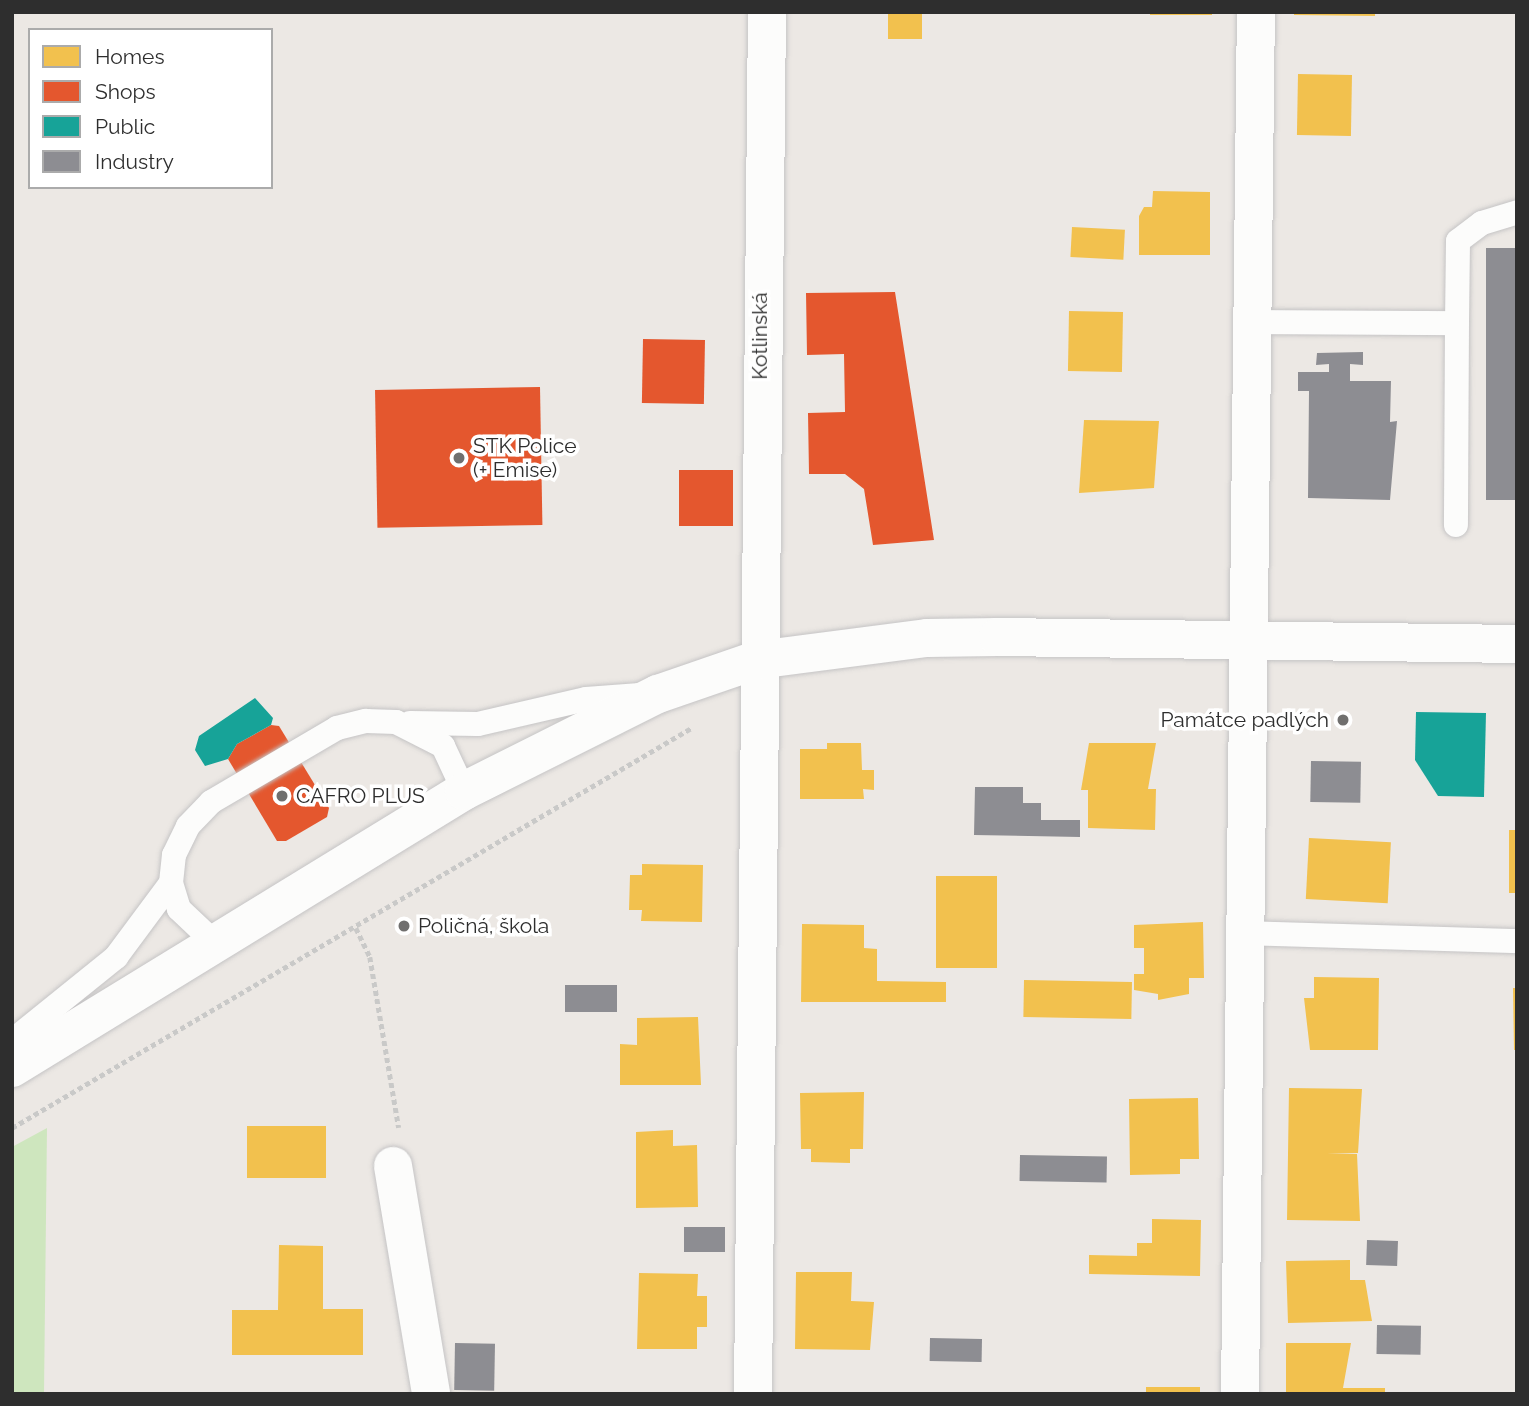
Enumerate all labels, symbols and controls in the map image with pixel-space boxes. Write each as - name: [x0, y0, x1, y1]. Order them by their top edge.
- legend: [28, 28, 273, 189]
- text: Homes: [95, 44, 165, 69]
- text: Shops: [95, 79, 156, 104]
- text: Public: [95, 114, 155, 139]
- text: Industry: [95, 149, 174, 174]
- street label: Kotlinská: [747, 292, 773, 380]
- place label: STK Police (+ Emise): [473, 433, 577, 483]
- marker: STK Police (+ Emise): [451, 450, 467, 466]
- place label: Památce padlých: [1160, 707, 1329, 733]
- marker: Památce padlých: [1335, 712, 1351, 728]
- place label: CAFRO PLUS: [296, 783, 425, 809]
- marker: CAFRO PLUS: [274, 788, 290, 804]
- place label: Poličná, škola: [418, 913, 549, 939]
- marker: Poličná, škola: [396, 918, 412, 934]

